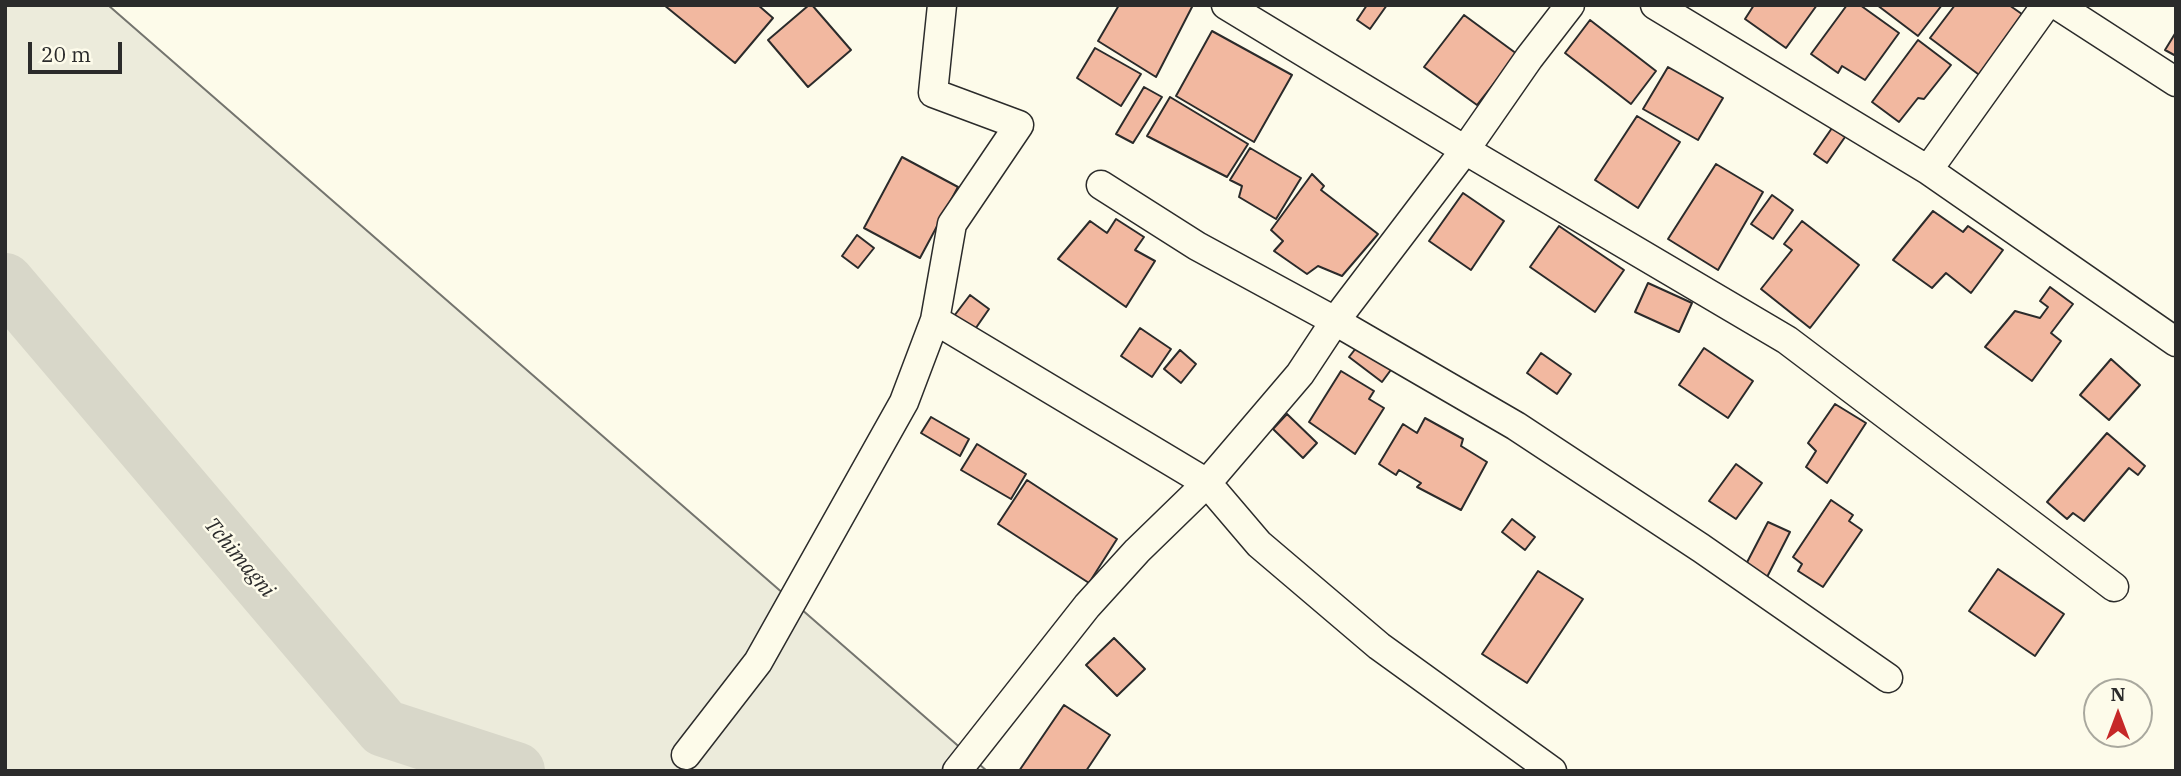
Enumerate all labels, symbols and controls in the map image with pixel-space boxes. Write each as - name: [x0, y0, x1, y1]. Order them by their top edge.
- scale bar: [32, 28, 126, 72]
- text: 20 m: [41, 40, 91, 68]
- water label: Tchimagni: [198, 513, 280, 603]
- north arrow: [2083, 678, 2153, 748]
- text: N: [2110, 682, 2126, 706]

